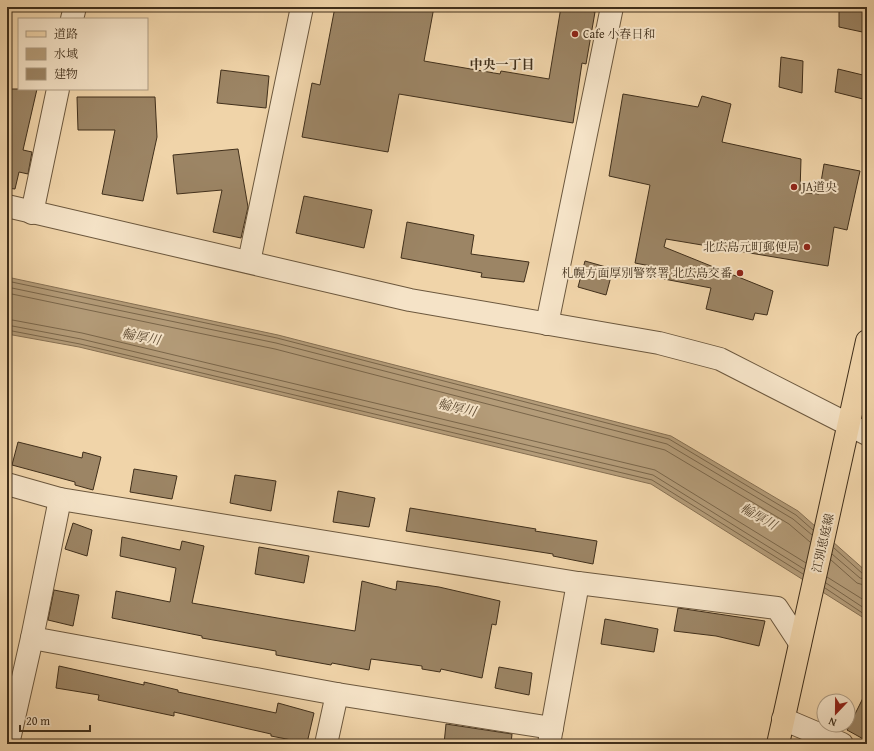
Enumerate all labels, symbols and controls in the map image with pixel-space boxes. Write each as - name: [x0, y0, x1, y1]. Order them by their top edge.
- legend: [18, 18, 148, 90]
- text: 道路: [54, 25, 78, 42]
- place label: Cafe 小春日和: [583, 25, 655, 42]
- marker: Cafe 小春日和: [570, 29, 580, 39]
- text: 水域: [54, 45, 78, 62]
- district label: 中央一丁目: [469, 55, 535, 74]
- text: 建物: [54, 65, 78, 82]
- place label: JA道央: [800, 178, 837, 195]
- marker: JA道央: [789, 182, 799, 192]
- place label: 北広島元町郵便局: [703, 238, 799, 255]
- marker: 北広島元町郵便局: [802, 242, 812, 252]
- place label: 札幌方面厚別警察署 北広島交番: [561, 264, 732, 281]
- marker: 札幌方面厚別警察署 北広島交番: [735, 268, 745, 278]
- water label: 輪厚川: [120, 323, 164, 350]
- water label: 輪厚川: [436, 394, 480, 422]
- water label: 輪厚川: [737, 498, 782, 535]
- street label: 江別恵庭線: [807, 512, 838, 574]
- north arrow: [816, 693, 856, 733]
- scale bar: [20, 707, 90, 733]
- text: 20 m: [26, 712, 50, 729]
- text: N: [825, 713, 839, 731]

